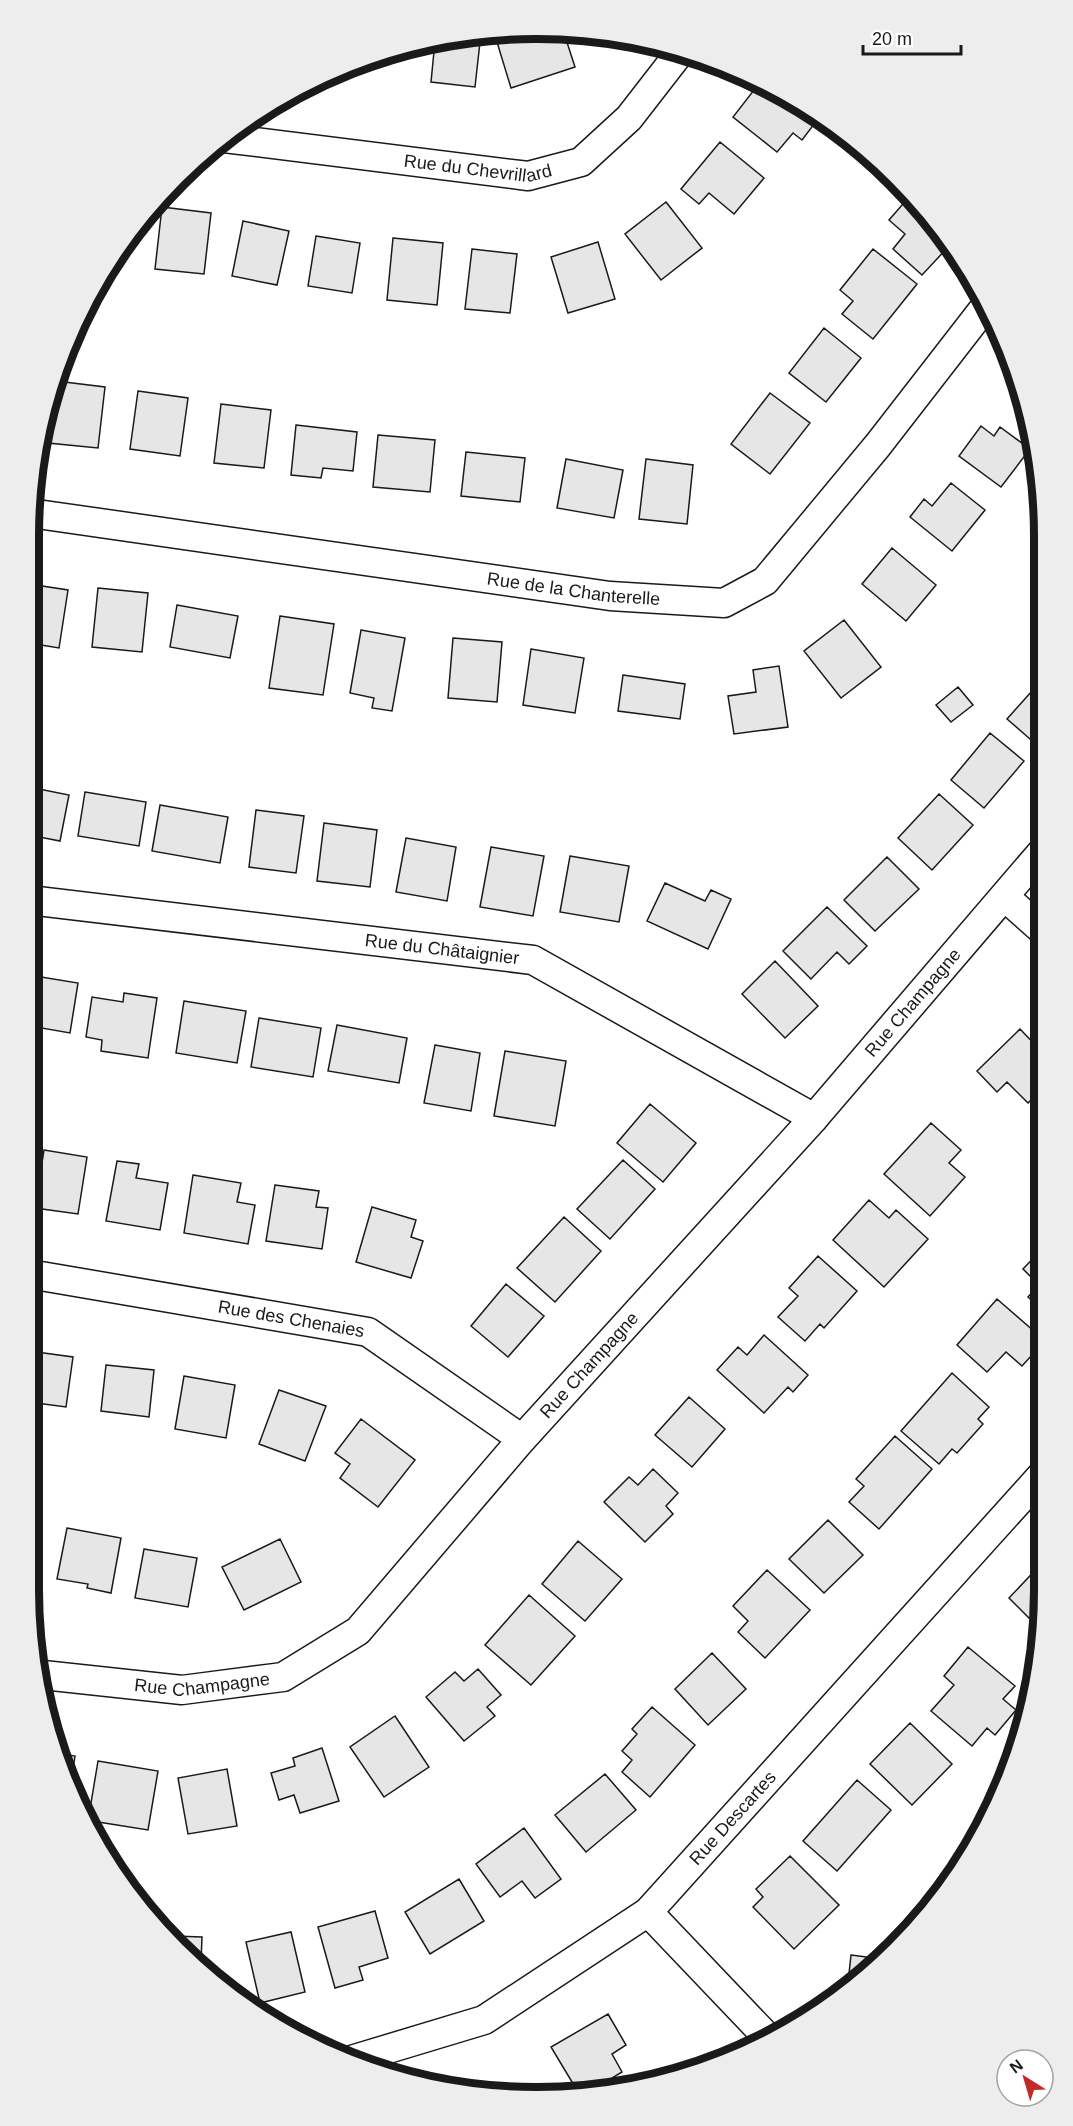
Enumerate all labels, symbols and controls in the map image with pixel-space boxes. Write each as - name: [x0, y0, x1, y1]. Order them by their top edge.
- scale bar: [863, 18, 960, 56]
- text: 20 m: [872, 29, 912, 49]
- street label: Rue du Chevrillard: [403, 151, 554, 186]
- street label: Rue de la Chanterelle: [486, 569, 661, 609]
- street label: Rue du Châtaignier: [364, 930, 520, 968]
- street label: Rue Champagne: [861, 944, 965, 1061]
- street label: Rue des Chenaies: [216, 1297, 366, 1341]
- street label: Rue Champagne: [536, 1308, 642, 1422]
- street label: Rue Champagne: [133, 1669, 271, 1700]
- street label: Rue Descartes: [685, 1767, 780, 1869]
- north arrow: [995, 2048, 1055, 2108]
- text: N: [1007, 2056, 1026, 2077]

